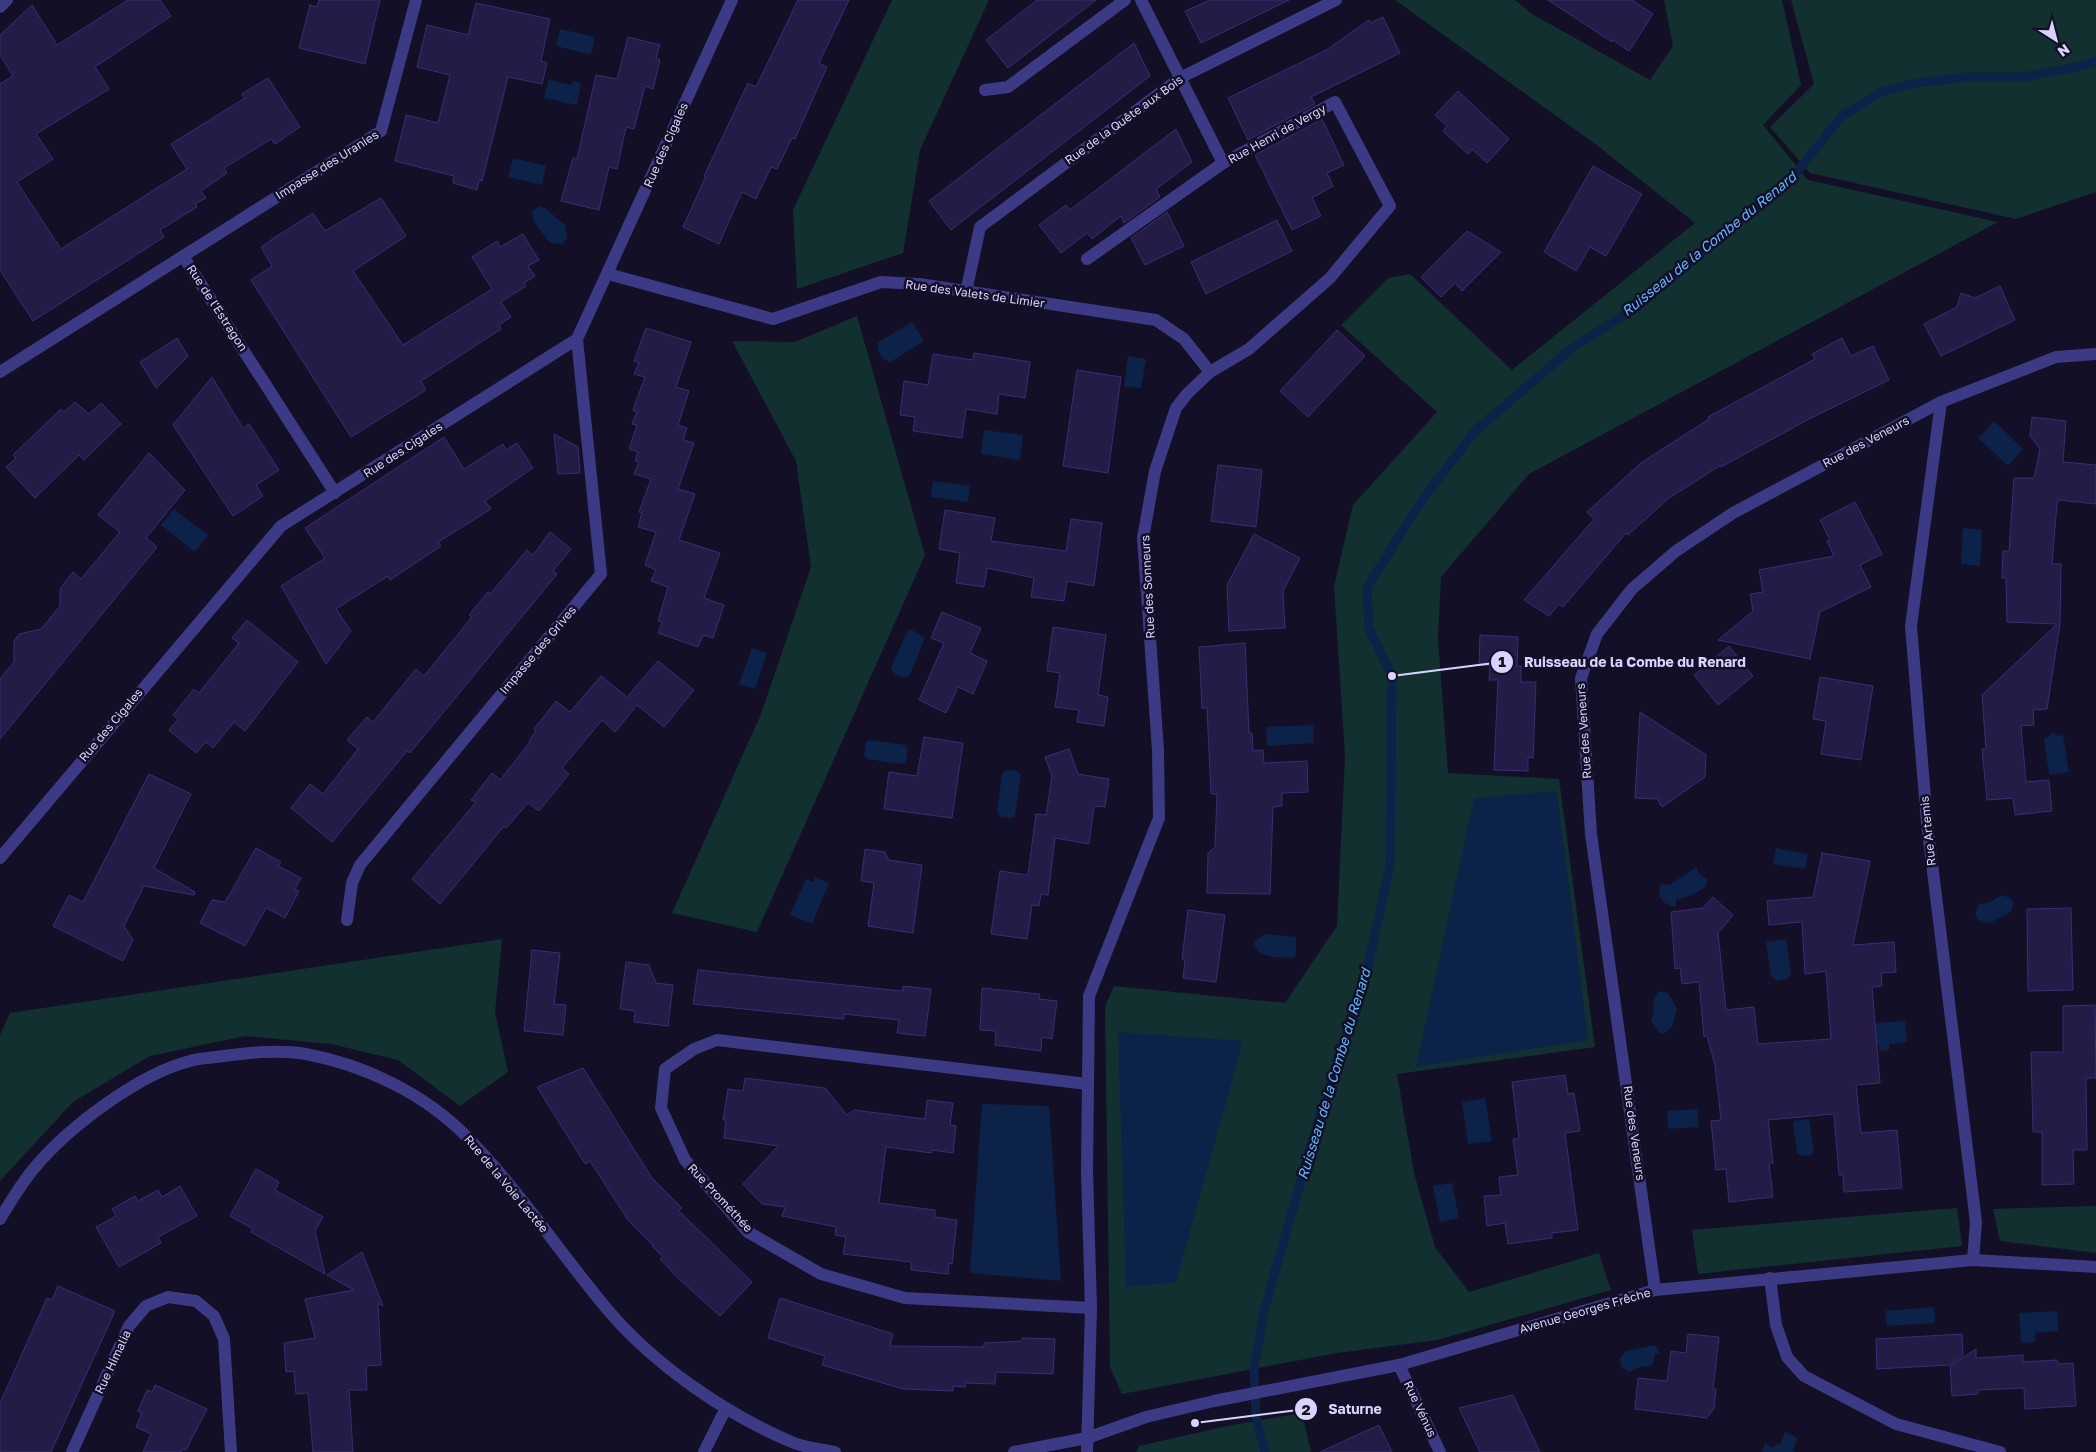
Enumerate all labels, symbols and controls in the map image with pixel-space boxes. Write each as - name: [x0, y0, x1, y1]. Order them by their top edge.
- north arrow: [2031, 15, 2081, 65]
- text: N: [2055, 41, 2073, 61]
- street label: Rue de la Quête aux Bois: [1062, 72, 1186, 168]
- street label: Rue des Cigales: [640, 100, 691, 190]
- street label: Rue Henri de Vergy: [1225, 100, 1329, 167]
- street label: Impasse des Uranies: [272, 127, 381, 202]
- water label: Ruisseau de la Combe du Renard: [1618, 167, 1800, 319]
- street label: Rue de l'Estragon: [184, 262, 251, 354]
- street label: Rue des Valets de Limier: [904, 276, 1046, 311]
- street label: Rue des Veneurs: [1820, 412, 1912, 471]
- street label: Rue des Cigales: [360, 418, 445, 481]
- street label: Rue des Sonneurs: [1137, 535, 1158, 639]
- street label: Impasse des Grives: [496, 602, 579, 697]
- callout: Ruisseau de la Combe du Renard: [1489, 647, 1756, 676]
- text: 1: [1498, 652, 1506, 670]
- text: Ruisseau de la Combe du Renard: [1524, 653, 1746, 670]
- street label: Rue des Veneurs: [1573, 683, 1594, 779]
- street label: Rue des Cigales: [75, 685, 146, 765]
- street label: Rue Artemis: [1916, 795, 1939, 867]
- water label: Ruisseau de la Combe du Renard: [1293, 965, 1374, 1181]
- street label: Rue des Veneurs: [1620, 1084, 1649, 1181]
- street label: Rue de la Voie Lactée: [461, 1132, 552, 1236]
- street label: Rue Prométhée: [685, 1160, 756, 1235]
- street label: Avenue Georges Frêche: [1518, 1285, 1652, 1336]
- street label: Rue Himalia: [91, 1327, 134, 1396]
- street label: Rue Vénus: [1401, 1378, 1440, 1439]
- callout: Saturne: [1294, 1395, 1392, 1424]
- text: 2: [1301, 1400, 1311, 1418]
- text: Saturne: [1328, 1400, 1382, 1417]

